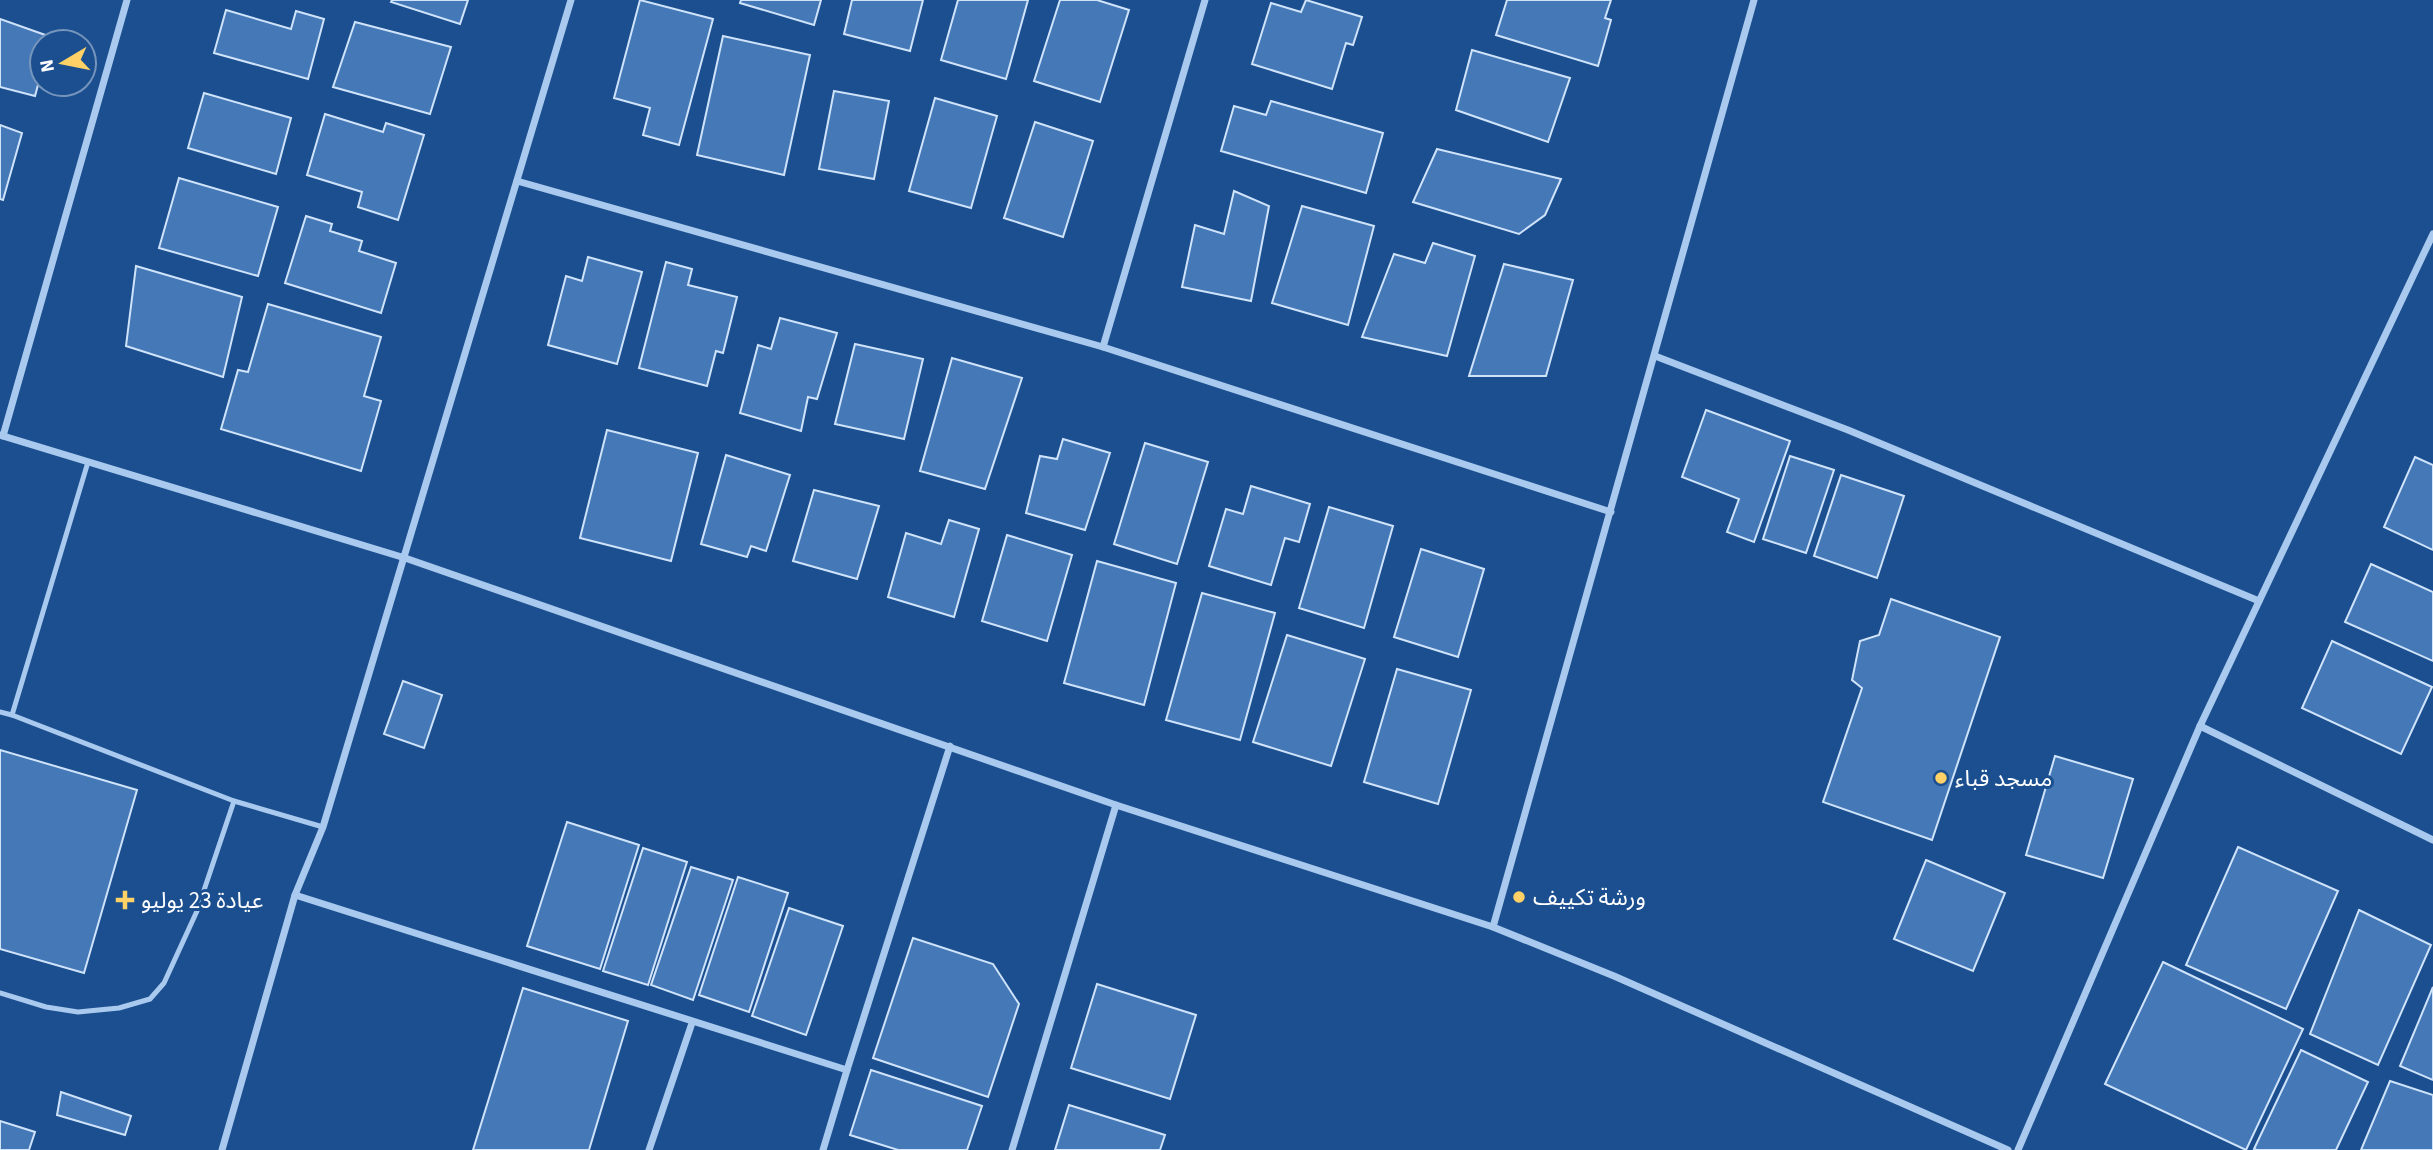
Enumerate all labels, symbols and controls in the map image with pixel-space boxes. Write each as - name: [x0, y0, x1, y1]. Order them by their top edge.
- north arrow: [28, 28, 98, 98]
- text: N: [33, 57, 62, 74]
- place label: مسجد قباء: [1955, 762, 2052, 795]
- marker: مسجد قباء: [1933, 770, 1949, 786]
- place label: ورشة تكييف: [1533, 881, 1646, 914]
- place label: عيادة 23 يوليو: [141, 884, 263, 917]
- marker: ورشة تكييف: [1511, 889, 1527, 905]
- marker: عيادة 23 يوليو: [115, 890, 135, 910]

